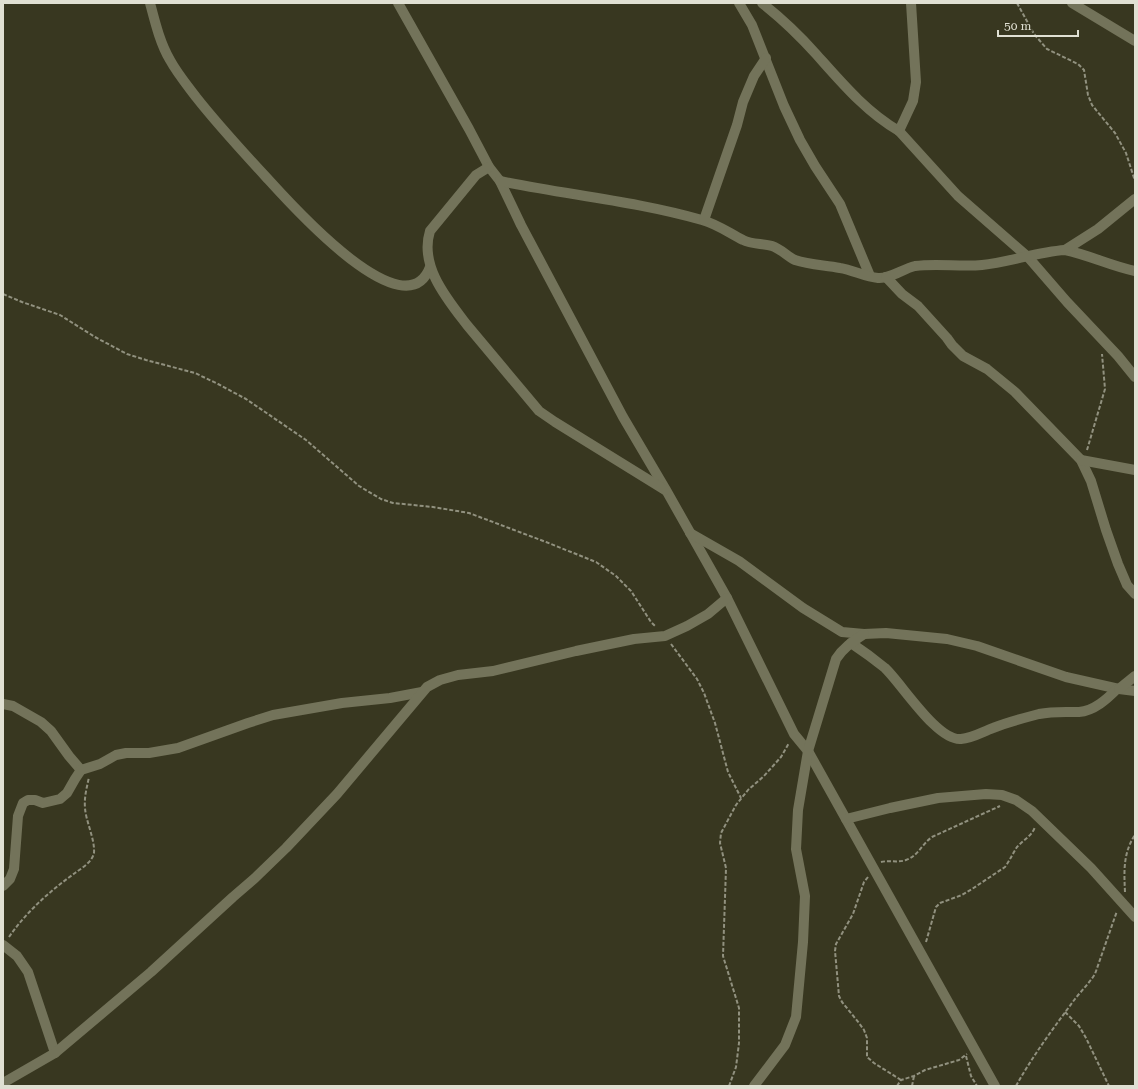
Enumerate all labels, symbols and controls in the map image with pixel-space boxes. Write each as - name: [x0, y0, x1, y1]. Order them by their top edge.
- scale bar: [998, 12, 1078, 38]
- text: 50 m: [1004, 19, 1031, 33]

